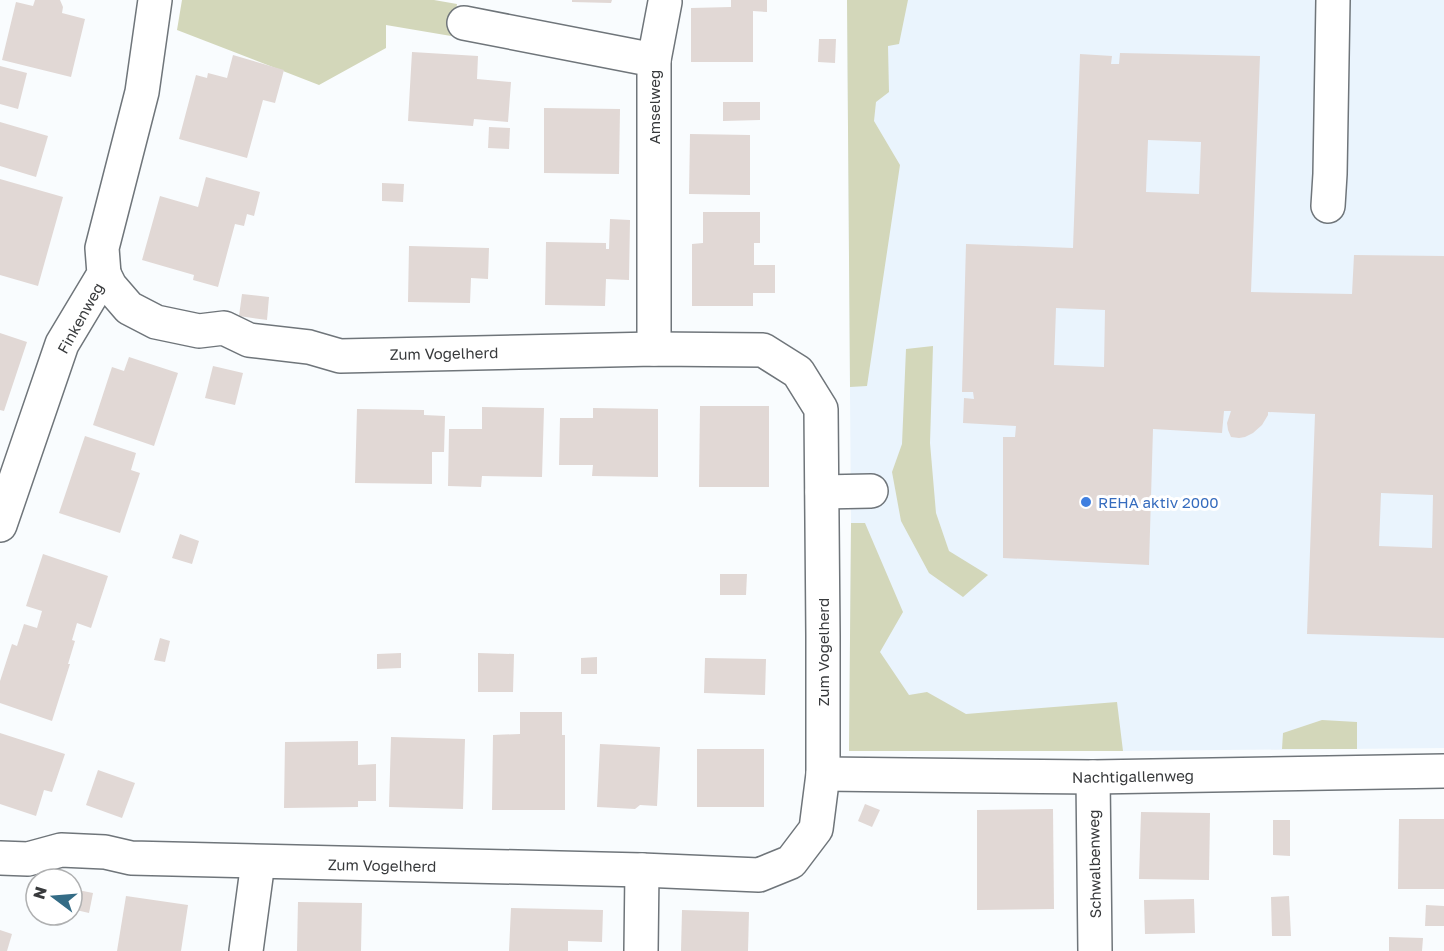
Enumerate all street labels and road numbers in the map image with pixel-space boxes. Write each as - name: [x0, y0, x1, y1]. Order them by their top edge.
- street label: Amselweg: [645, 70, 663, 144]
- street label: Finkenweg: [53, 280, 107, 356]
- street label: Zum Vogelherd: [390, 343, 498, 363]
- street label: Zum Vogelherd: [814, 598, 832, 706]
- street label: Nachtigallenweg: [1072, 766, 1194, 786]
- street label: Schwalbenweg: [1084, 809, 1104, 919]
- street label: Zum Vogelherd: [328, 855, 436, 875]

